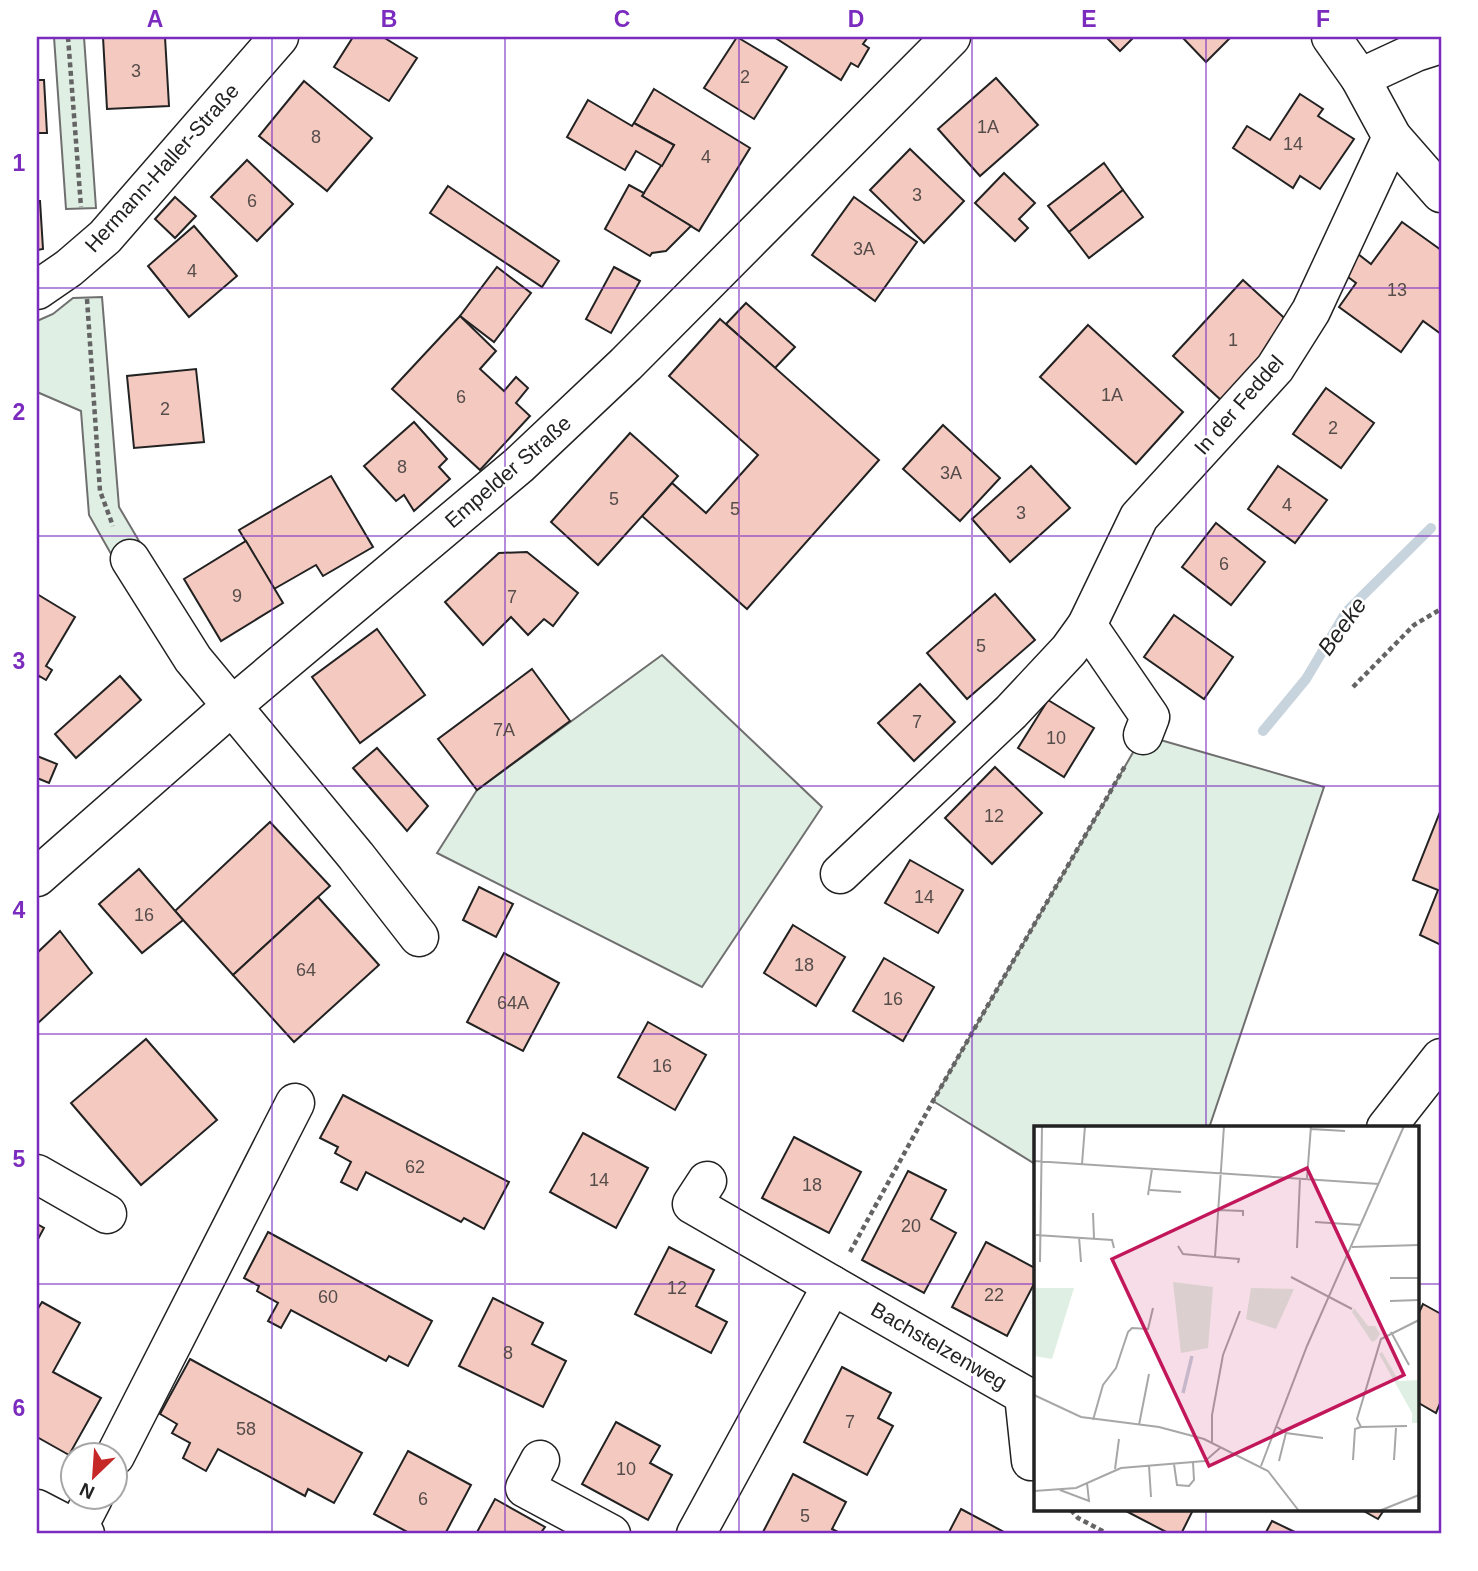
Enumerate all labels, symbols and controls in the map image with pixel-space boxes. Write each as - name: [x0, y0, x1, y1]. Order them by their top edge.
- text: A: [147, 6, 163, 32]
- text: B: [381, 6, 397, 32]
- text: C: [614, 6, 630, 32]
- text: D: [848, 6, 864, 32]
- text: E: [1081, 6, 1097, 32]
- text: F: [1316, 6, 1330, 32]
- house number: 3: [131, 61, 141, 81]
- house number: 2: [740, 67, 750, 87]
- street label: Hermann-Haller-Straße: [80, 79, 243, 256]
- house number: 1A: [977, 117, 999, 137]
- house number: 8: [311, 127, 321, 147]
- house number: 14: [1283, 134, 1303, 154]
- house number: 4: [701, 147, 711, 167]
- text: 1: [13, 150, 26, 176]
- house number: 3: [912, 185, 922, 205]
- house number: 6: [247, 191, 257, 211]
- house number: 3A: [853, 239, 875, 259]
- house number: 4: [187, 261, 197, 281]
- house number: 13: [1387, 280, 1407, 300]
- house number: 1: [1228, 330, 1238, 350]
- street label: In der Feddel: [1189, 350, 1288, 459]
- house number: 1A: [1101, 385, 1123, 405]
- house number: 6: [456, 387, 466, 407]
- text: 2: [13, 399, 25, 425]
- house number: 2: [160, 399, 170, 419]
- street label: Empelder Straße: [440, 411, 575, 532]
- house number: 2: [1328, 418, 1338, 438]
- house number: 8: [397, 457, 407, 477]
- house number: 3A: [940, 463, 962, 483]
- house number: 5: [609, 489, 619, 509]
- house number: 4: [1282, 495, 1292, 515]
- house number: 5: [730, 499, 740, 519]
- house number: 3: [1016, 503, 1026, 523]
- house number: 6: [1219, 554, 1229, 574]
- house number: 9: [232, 586, 242, 606]
- house number: 7: [507, 587, 517, 607]
- water label: Beeke: [1312, 592, 1372, 660]
- house number: 5: [976, 636, 986, 656]
- text: 3: [13, 648, 25, 674]
- house number: 7: [912, 712, 922, 732]
- house number: 7A: [493, 720, 515, 740]
- house number: 10: [1046, 728, 1066, 748]
- house number: 12: [984, 806, 1004, 826]
- house number: 14: [914, 887, 934, 907]
- text: 4: [13, 897, 26, 923]
- house number: 16: [134, 905, 154, 925]
- house number: 18: [794, 955, 814, 975]
- house number: 64: [296, 960, 316, 980]
- house number: 16: [883, 989, 903, 1009]
- house number: 64A: [497, 993, 529, 1013]
- house number: 16: [652, 1056, 672, 1076]
- inset map: [1034, 1126, 1418, 1512]
- text: 5: [13, 1146, 26, 1172]
- house number: 62: [405, 1157, 425, 1177]
- house number: 14: [589, 1170, 609, 1190]
- house number: 18: [802, 1175, 822, 1195]
- house number: 20: [901, 1216, 921, 1236]
- house number: 12: [667, 1278, 687, 1298]
- house number: 22: [984, 1285, 1004, 1305]
- house number: 60: [318, 1287, 338, 1307]
- street label: Bachstelzenweg: [867, 1297, 1011, 1394]
- house number: 8: [503, 1343, 513, 1363]
- text: 6: [13, 1395, 25, 1421]
- house number: 7: [845, 1412, 855, 1432]
- house number: 58: [236, 1419, 256, 1439]
- north arrow: [60, 1442, 130, 1512]
- house number: 10: [616, 1459, 636, 1479]
- text: N: [76, 1479, 98, 1503]
- house number: 6: [418, 1489, 428, 1509]
- house number: 5: [800, 1506, 810, 1526]

